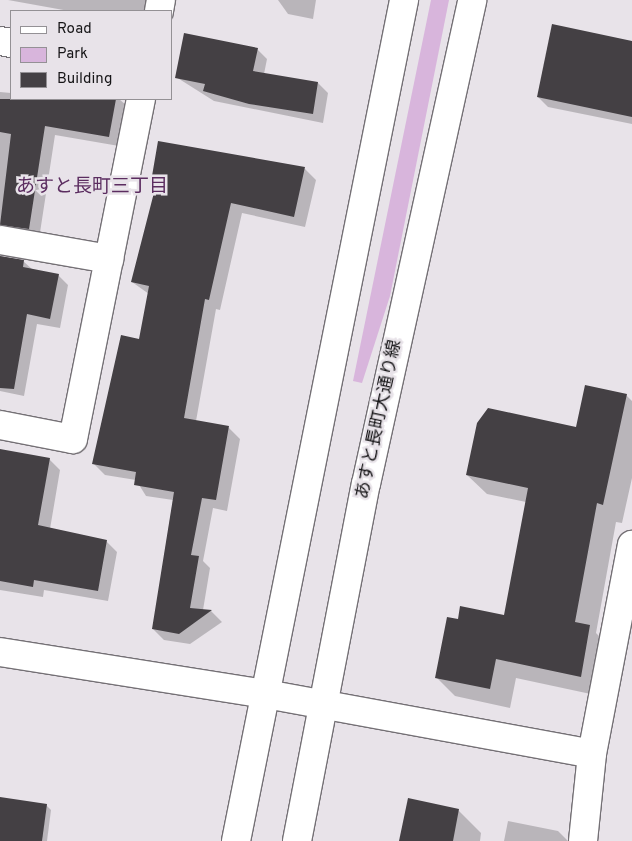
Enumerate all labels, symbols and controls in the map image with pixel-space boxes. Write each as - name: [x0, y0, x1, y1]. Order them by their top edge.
- legend: [10, 10, 172, 100]
- text: Road: [57, 20, 92, 39]
- text: Park: [57, 45, 88, 64]
- text: Building: [57, 70, 112, 89]
- district label: あすと長町三丁目: [16, 177, 168, 199]
- street label: あすと長町大通り線: [353, 339, 407, 501]

